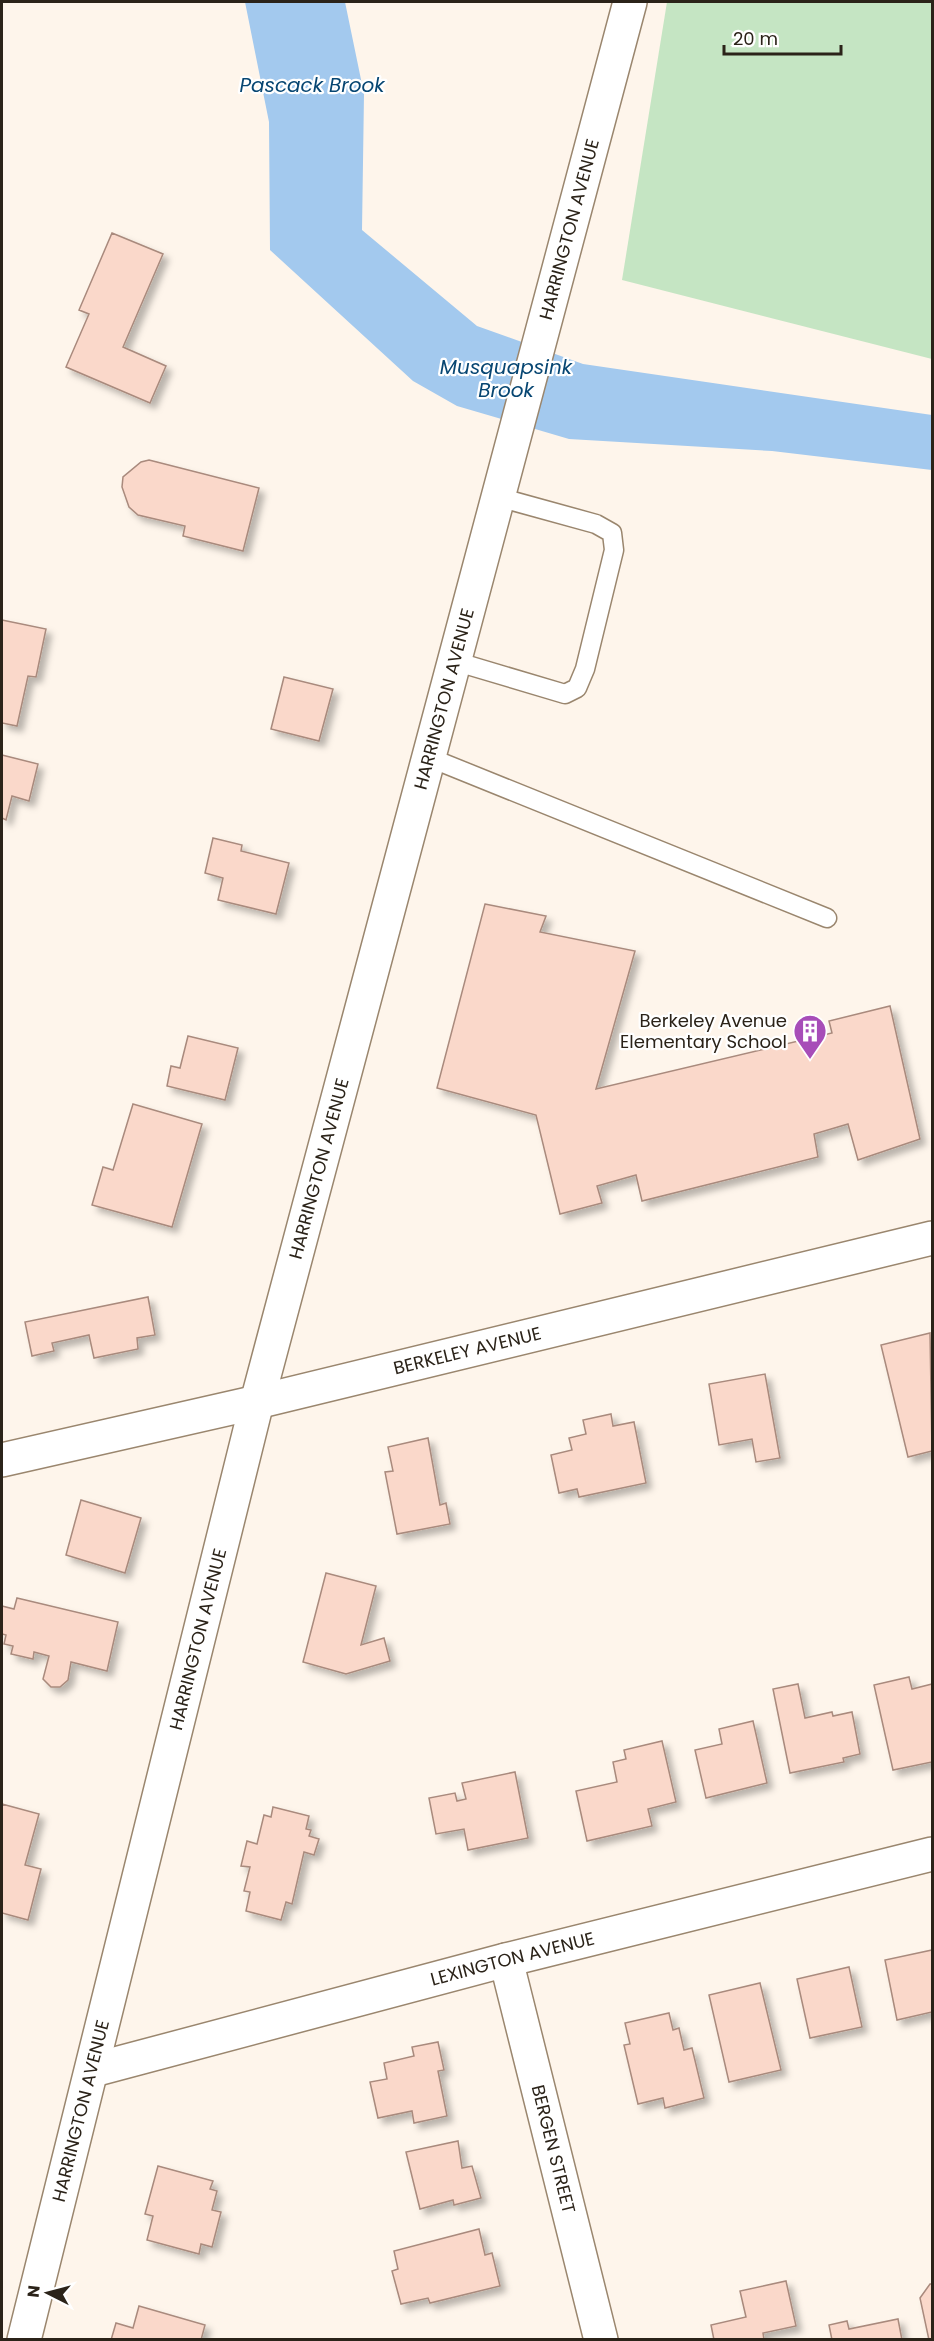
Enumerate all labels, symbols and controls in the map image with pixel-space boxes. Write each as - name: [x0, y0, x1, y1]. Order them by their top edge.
- scale bar: [724, 18, 841, 56]
- text: 20 m: [733, 26, 778, 51]
- water label: Pascack Brook: [239, 71, 386, 99]
- street label: HARRINGTON AVENUE: [533, 136, 605, 323]
- water label: Musquapsink Brook: [440, 353, 574, 404]
- street label: HARRINGTON AVENUE: [408, 606, 480, 792]
- place label: Berkeley Avenue Elementary School: [620, 1008, 787, 1054]
- building icon: Berkeley Avenue Elementary School: [792, 1013, 828, 1060]
- street label: HARRINGTON AVENUE: [283, 1075, 355, 1262]
- street label: BERKELEY AVENUE: [391, 1320, 544, 1380]
- street label: HARRINGTON AVENUE: [163, 1546, 232, 1733]
- street label: LEXINGTON AVENUE: [428, 1925, 597, 1992]
- street label: HARRINGTON AVENUE: [46, 2017, 115, 2204]
- street label: BERGEN STREET: [526, 2082, 582, 2216]
- north arrow: [18, 2263, 78, 2323]
- text: N: [22, 2284, 46, 2299]

